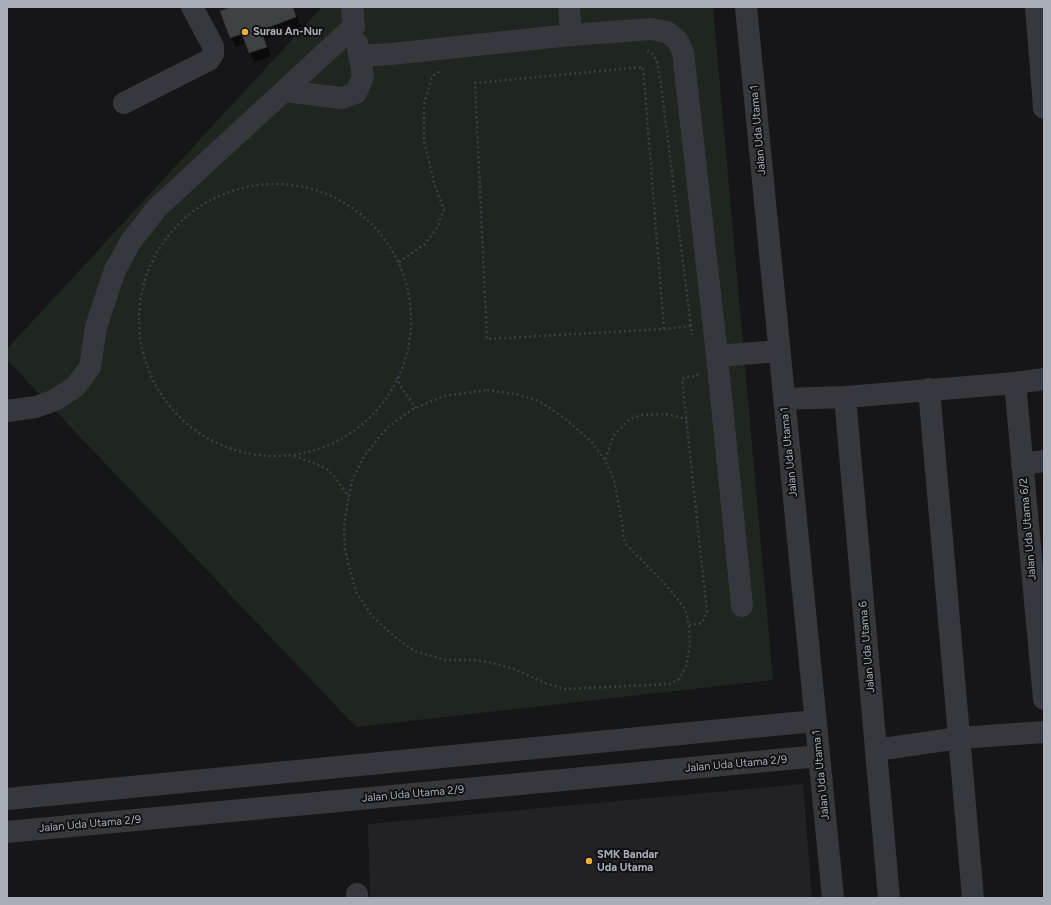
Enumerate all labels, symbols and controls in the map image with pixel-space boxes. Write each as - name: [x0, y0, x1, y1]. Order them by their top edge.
- place label: Surau An-Nur: [253, 25, 322, 39]
- marker: Surau An-Nur: [240, 27, 250, 37]
- street label: Jalan Uda Utama 1: [747, 84, 769, 176]
- street label: Jalan Uda Utama 1: [778, 406, 800, 498]
- street label: Jalan Uda Utama 6/2: [1017, 477, 1039, 581]
- street label: Jalan Uda Utama 6: [856, 601, 878, 693]
- street label: Jalan Uda Utama 1: [810, 729, 832, 821]
- street label: Jalan Uda Utama 2/9: [684, 753, 788, 775]
- street label: Jalan Uda Utama 2/9: [361, 783, 465, 805]
- street label: Jalan Uda Utama 2/9: [38, 813, 142, 835]
- place label: SMK Bandar Uda Utama: [597, 848, 658, 874]
- marker: SMK Bandar Uda Utama: [584, 856, 594, 866]

